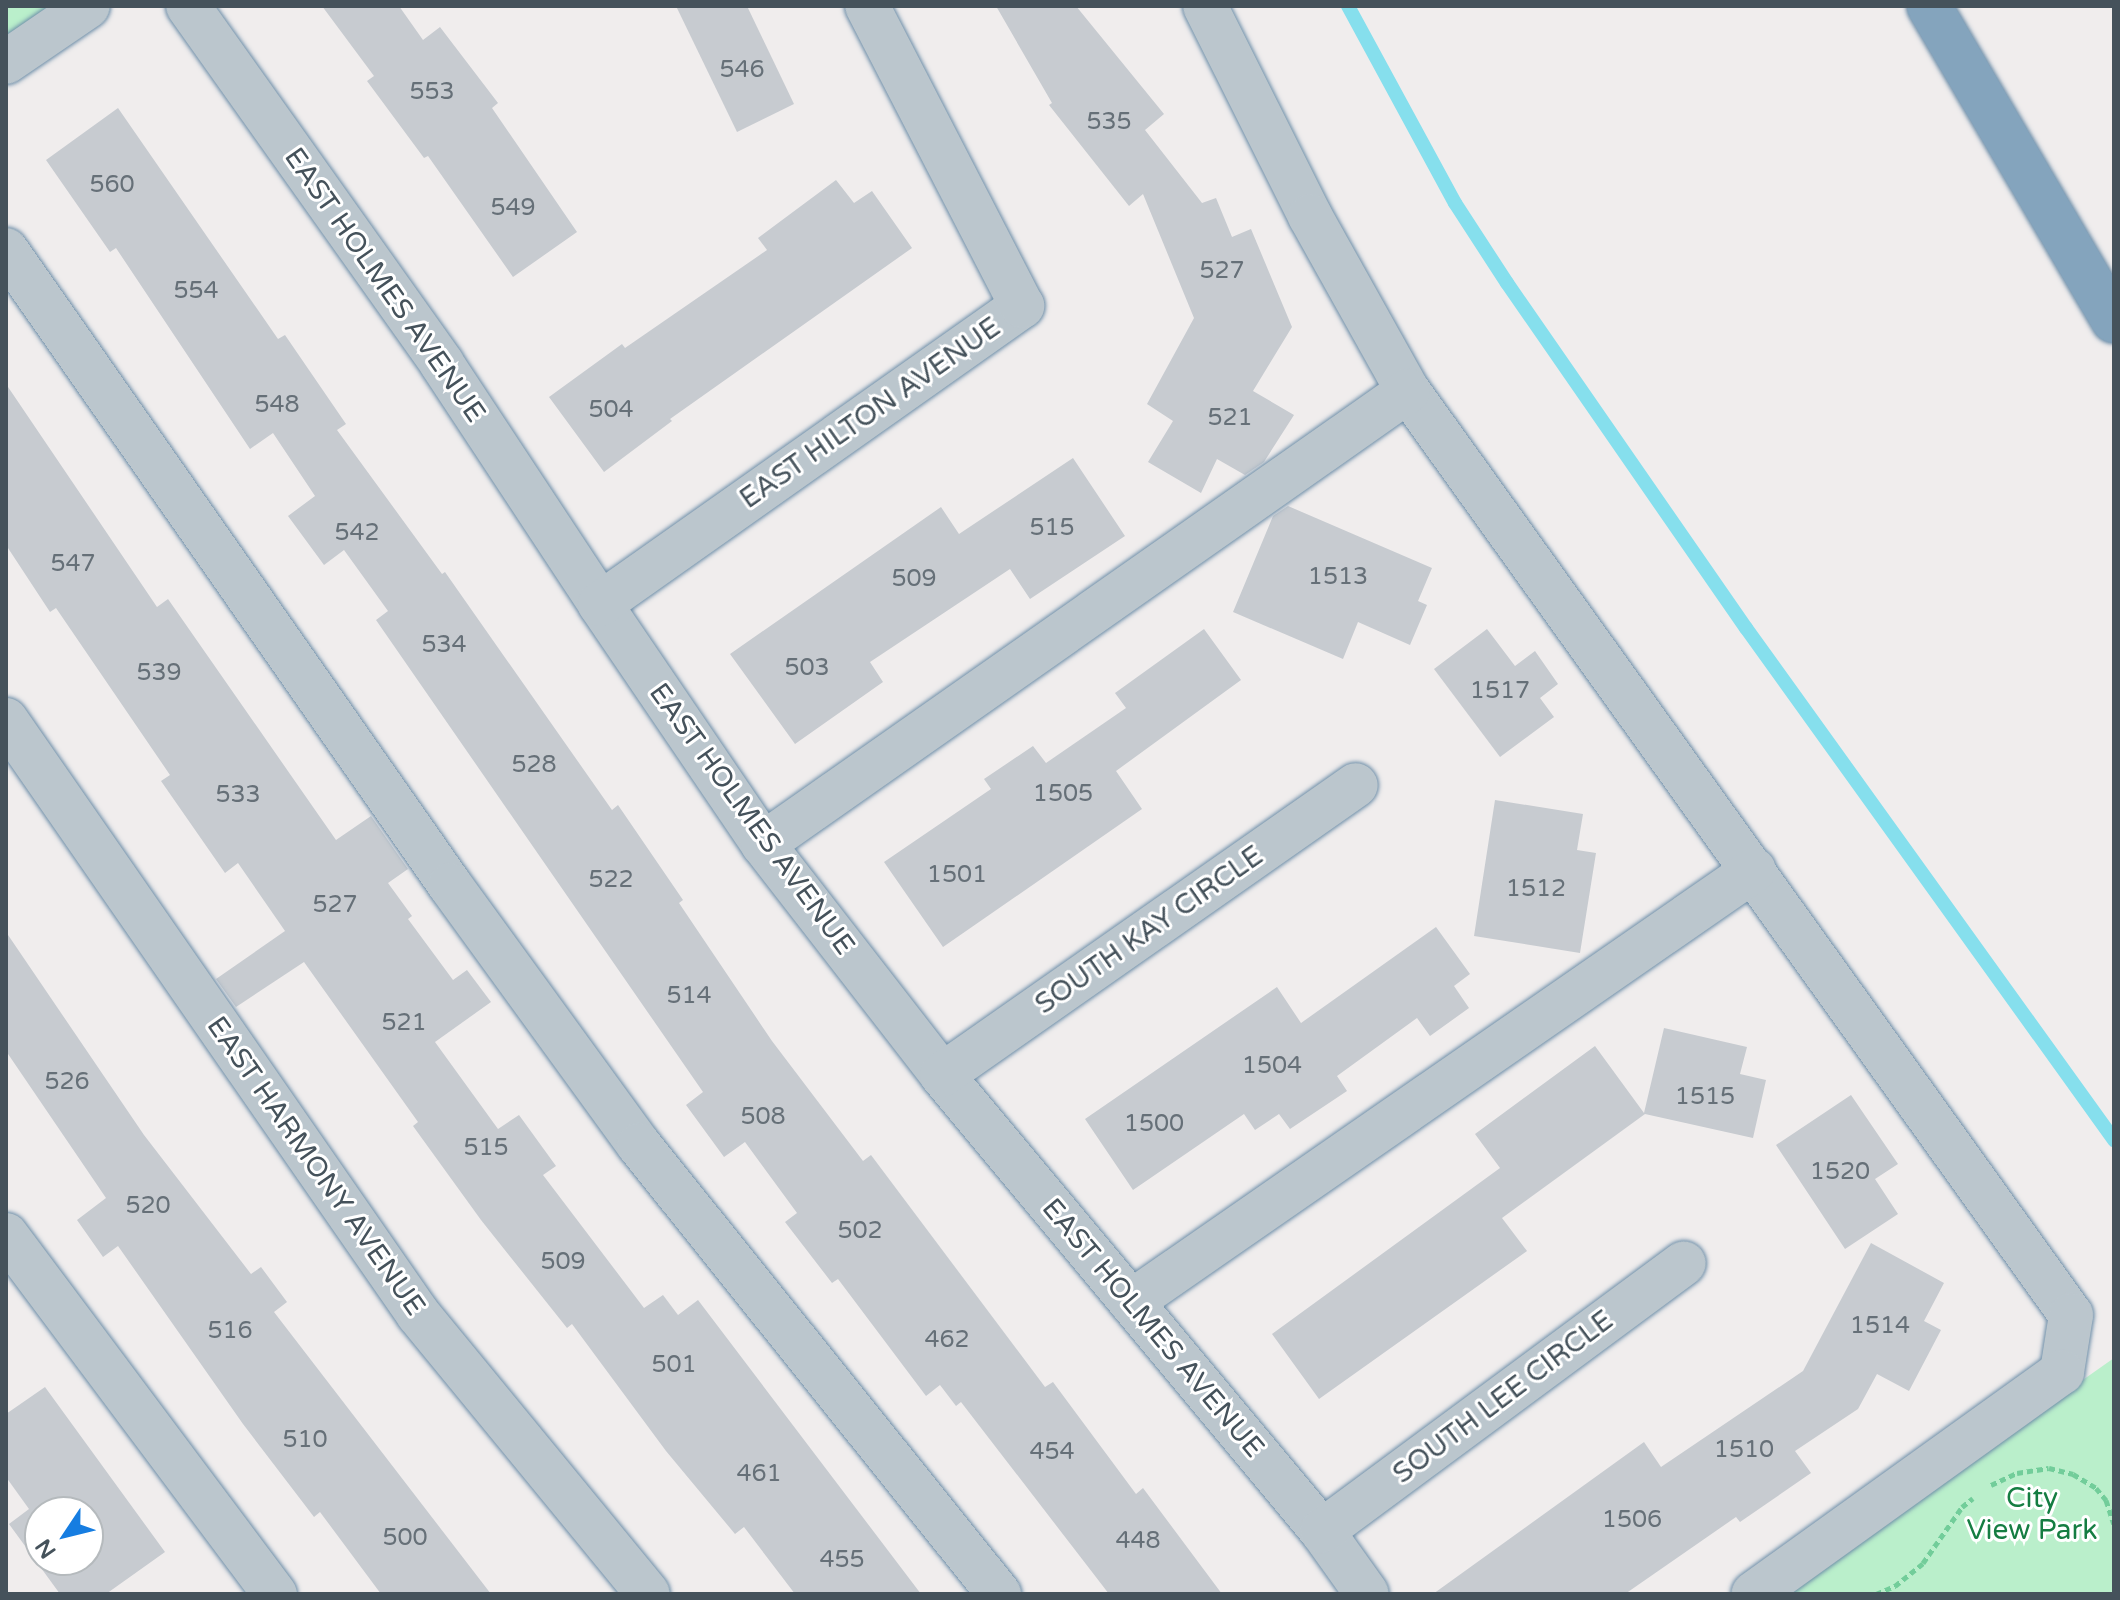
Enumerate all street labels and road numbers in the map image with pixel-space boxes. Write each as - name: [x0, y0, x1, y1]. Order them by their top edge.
- street label: EAST HOLMES AVENUE: [277, 141, 493, 429]
- street label: EAST HILTON AVENUE: [733, 310, 1007, 516]
- street label: EAST HOLMES AVENUE: [642, 677, 862, 961]
- street label: SOUTH KAY CIRCLE: [1029, 839, 1269, 1021]
- street label: EAST HARMONY AVENUE: [200, 1010, 432, 1322]
- street label: EAST HOLMES AVENUE: [1035, 1192, 1271, 1464]
- street label: SOUTH LEE CIRCLE: [1386, 1303, 1620, 1491]

